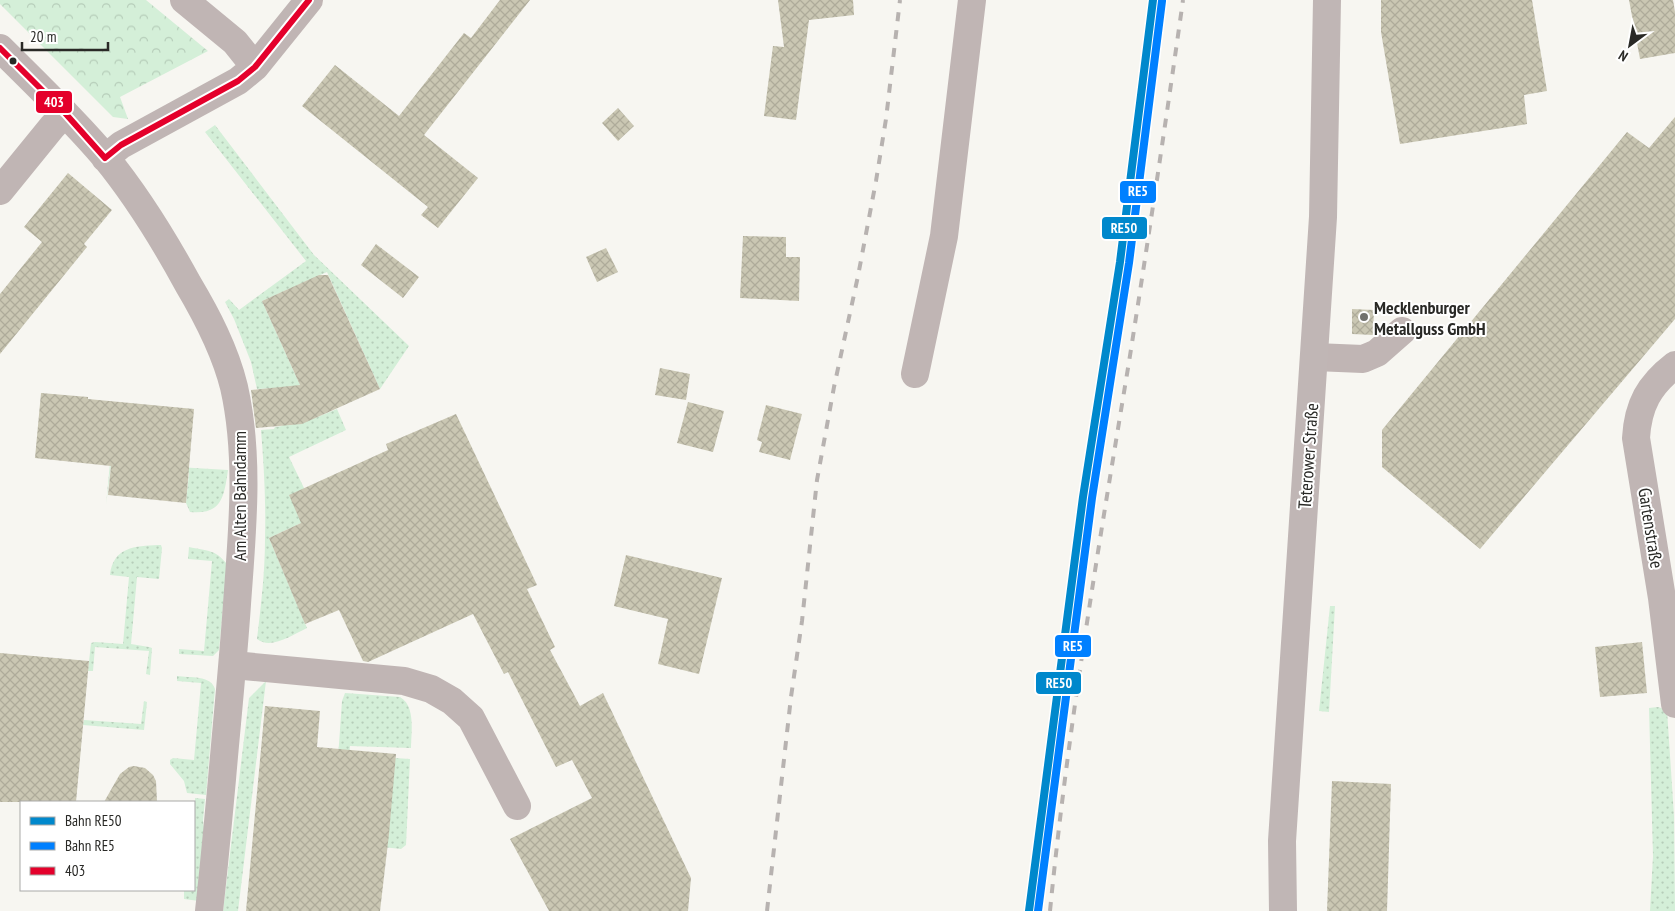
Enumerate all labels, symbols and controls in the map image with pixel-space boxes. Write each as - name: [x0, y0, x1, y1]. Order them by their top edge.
- scale bar: [22, 20, 109, 52]
- north arrow: [1605, 20, 1655, 70]
- text: 20 m: [30, 27, 56, 46]
- text: N: [1615, 46, 1631, 66]
- unlabelled marker: [8, 56, 18, 66]
- line badge: 403: [35, 90, 73, 114]
- text: 403: [44, 93, 64, 111]
- line badge: RE5: [1119, 180, 1157, 204]
- text: RE5: [1128, 182, 1148, 200]
- line badge: RE50: [1101, 216, 1148, 240]
- text: RE50: [1111, 219, 1138, 237]
- place label: Mecklenburger Metallguss GmbH: [1374, 296, 1486, 340]
- marker: Mecklenburger Metallguss GmbH: [1358, 311, 1370, 323]
- street label: Teterower Straße: [1293, 402, 1323, 510]
- street label: Am Alten Bahndamm: [228, 431, 251, 561]
- street label: Gartenstraße: [1633, 486, 1669, 570]
- line badge: RE5: [1054, 634, 1092, 658]
- text: RE5: [1063, 637, 1083, 655]
- line badge: RE50: [1035, 671, 1082, 695]
- text: RE50: [1046, 674, 1073, 692]
- legend: [20, 801, 195, 891]
- text: Bahn RE50: [65, 811, 122, 830]
- text: Bahn RE5: [65, 836, 115, 855]
- text: 403: [65, 861, 85, 880]

